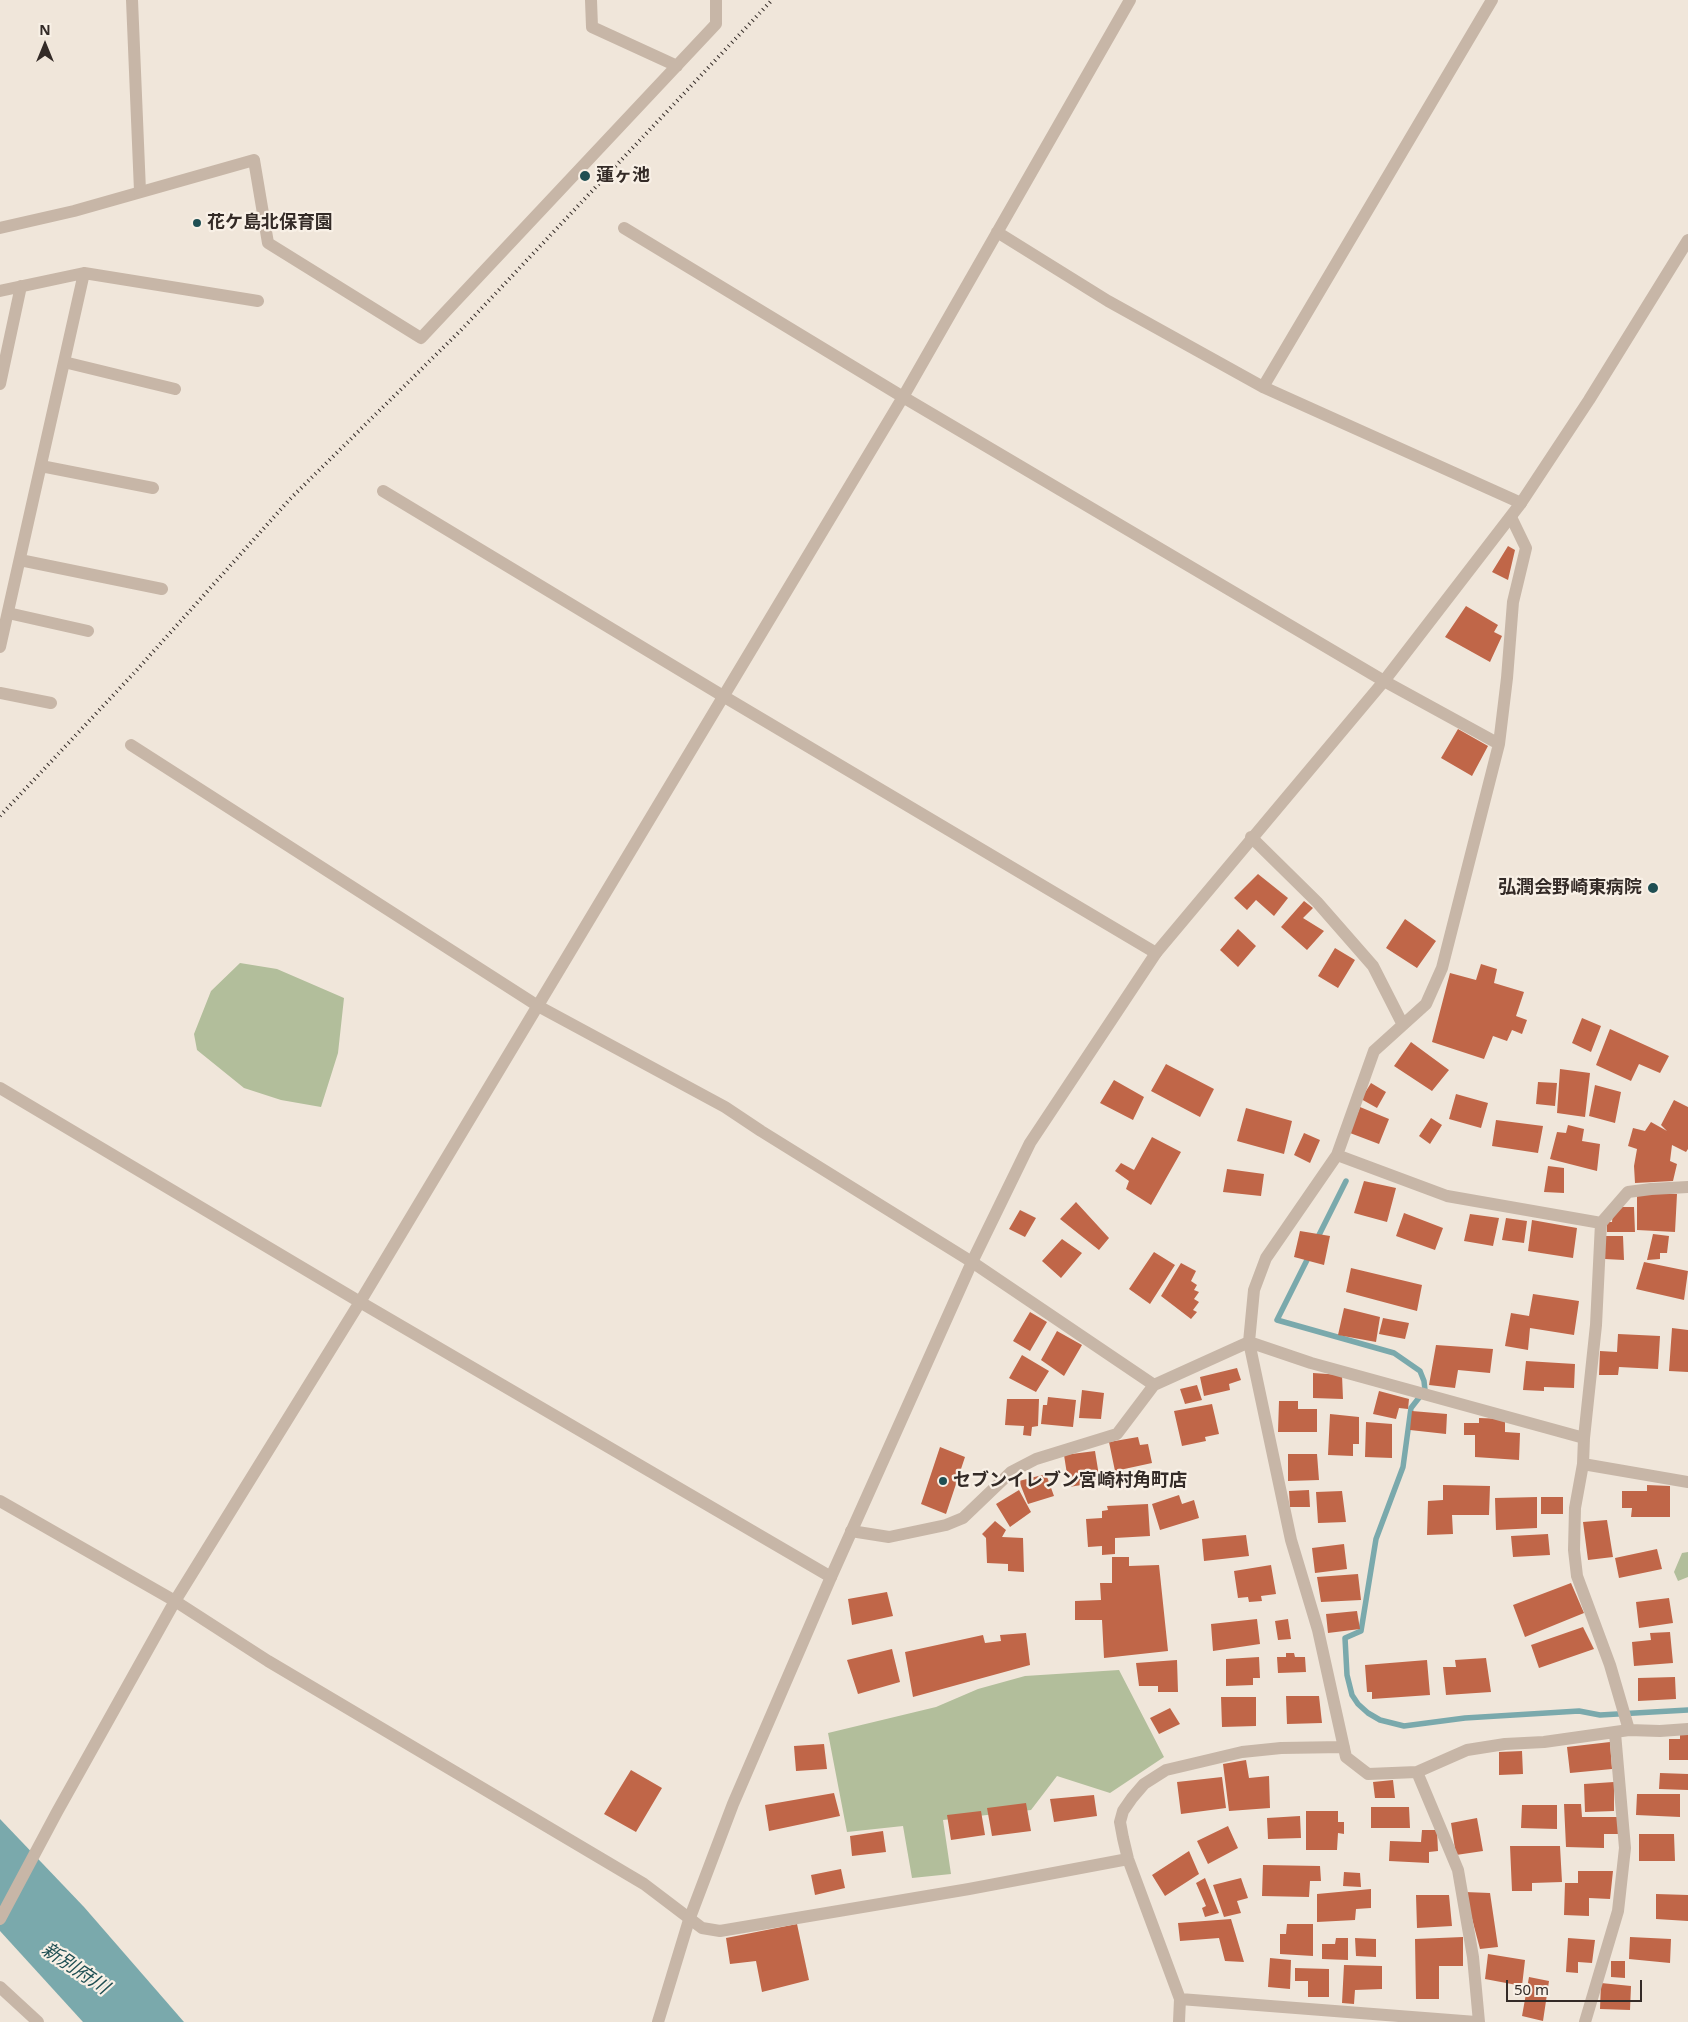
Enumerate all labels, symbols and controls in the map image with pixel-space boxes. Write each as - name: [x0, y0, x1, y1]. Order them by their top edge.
- north arrow: [20, 20, 70, 70]
- text: N: [39, 20, 51, 39]
- place label: 蓮ヶ池: [596, 165, 650, 187]
- marker: 蓮ヶ池: [578, 169, 592, 183]
- place label: 花ケ島北保育園: [207, 212, 333, 234]
- marker: 花ケ島北保育園: [191, 217, 203, 229]
- place label: 弘潤会野崎東病院: [1498, 877, 1642, 899]
- marker: 弘潤会野崎東病院: [1646, 881, 1660, 895]
- place label: セブンイレブン宮崎村角町店: [953, 1470, 1187, 1492]
- marker: セブンイレブン宮崎村角町店: [937, 1475, 949, 1487]
- water label: 新別府川: [37, 1938, 113, 2000]
- scale bar: [1508, 1970, 1644, 2002]
- text: 50 m: [1514, 1979, 1549, 1999]

